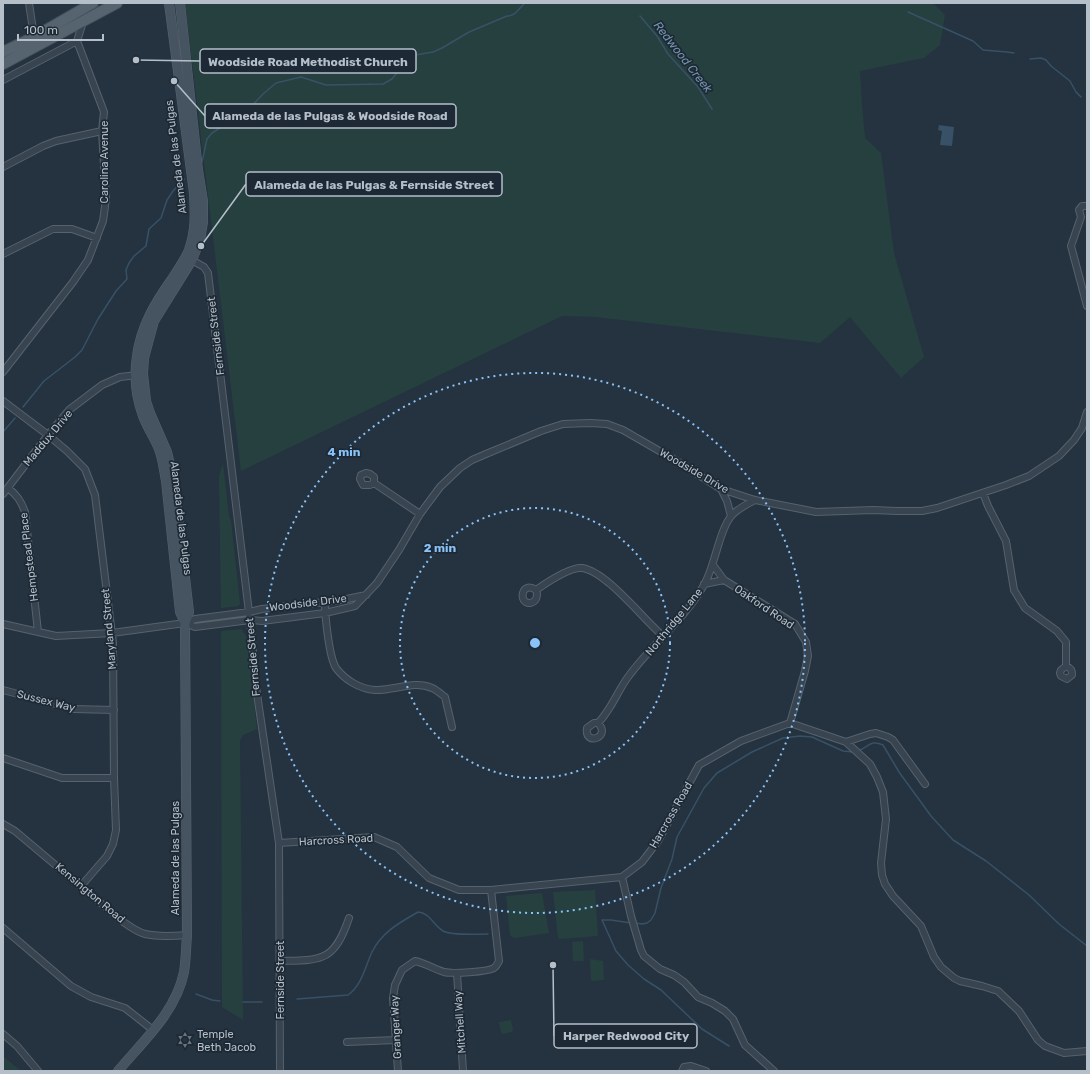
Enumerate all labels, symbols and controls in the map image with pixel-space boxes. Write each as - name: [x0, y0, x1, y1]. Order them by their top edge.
- scale bar: [18, 16, 103, 42]
- water label: Redwood Creek: [651, 18, 716, 96]
- text: 100 m: [24, 23, 58, 37]
- callout: Woodside Road Methodist Church: [200, 49, 416, 73]
- text: Woodside Road Methodist Church: [208, 55, 408, 69]
- street label: Alameda de las Pulgas: [163, 99, 189, 215]
- callout: Alameda de las Pulgas & Woodside Road: [205, 104, 456, 128]
- text: Alameda de las Pulgas & Woodside Road: [212, 109, 448, 123]
- street label: Carolina Avenue: [98, 121, 111, 203]
- callout: Alameda de las Pulgas & Fernside Street: [246, 172, 502, 196]
- text: Alameda de las Pulgas & Fernside Street: [254, 178, 494, 192]
- street label: Fernside Street: [205, 295, 227, 376]
- street label: Maddux Drive: [21, 407, 75, 469]
- text: 4 min: [328, 445, 361, 459]
- street label: Woodside Drive: [657, 446, 731, 496]
- street label: Alameda de las Pulgas: [168, 460, 194, 576]
- street label: Hempstead Place: [17, 512, 41, 602]
- text: 2 min: [424, 541, 457, 555]
- street label: Oakford Road: [732, 582, 796, 632]
- street label: Northridge Lane: [643, 586, 705, 658]
- street label: Maryland Street: [99, 587, 119, 670]
- street label: Woodside Drive: [269, 592, 347, 614]
- street label: Fernside Street: [243, 616, 263, 697]
- centre of rings: [528, 636, 542, 650]
- street label: Sussex Way: [15, 687, 77, 715]
- street label: Harcross Road: [647, 780, 695, 850]
- street label: Alameda de las Pulgas: [169, 800, 182, 915]
- street label: Harcross Road: [298, 832, 374, 848]
- street label: Kensington Road: [53, 860, 127, 926]
- street label: Fernside Street: [274, 940, 287, 1019]
- street label: Mitchell Way: [451, 990, 469, 1054]
- street label: Granger Way: [388, 995, 404, 1059]
- callout: Harper Redwood City: [554, 1024, 697, 1048]
- place label: Temple Beth Jacob: [197, 1028, 256, 1054]
- text: Harper Redwood City: [563, 1029, 689, 1043]
- synagogue icon: Temple Beth Jacob: [176, 1031, 194, 1049]

